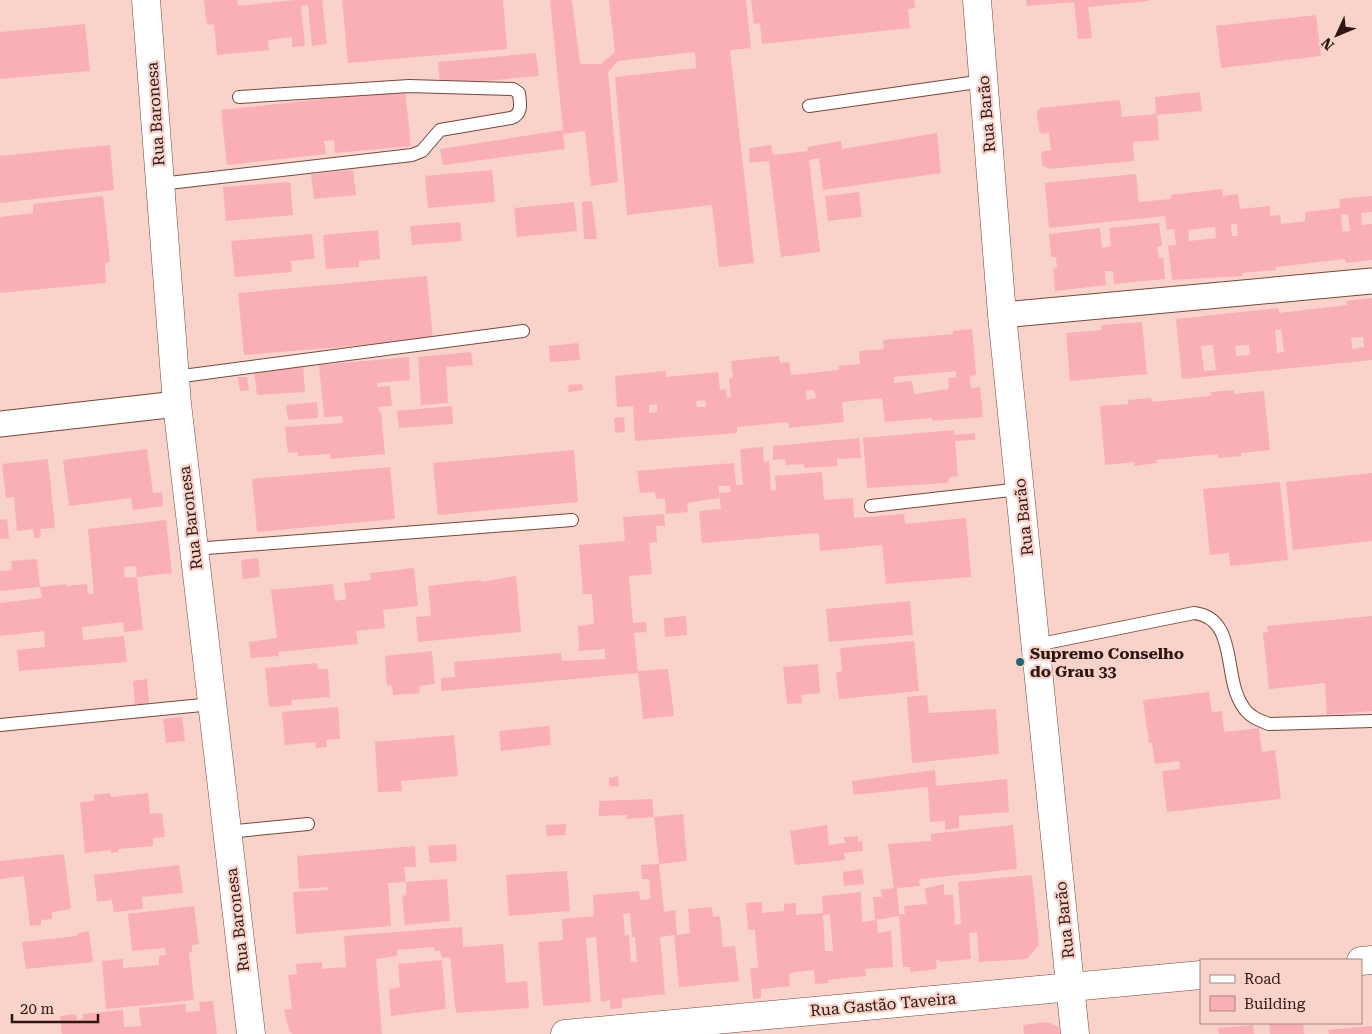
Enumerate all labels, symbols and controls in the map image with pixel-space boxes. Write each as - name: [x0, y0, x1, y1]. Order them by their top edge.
- north arrow: [1312, 10, 1362, 60]
- text: N: [1318, 34, 1337, 53]
- street label: Rua Baronesa: [142, 61, 169, 167]
- street label: Rua Barão: [974, 74, 999, 153]
- street label: Rua Baronesa: [175, 465, 206, 571]
- street label: Rua Barão: [1010, 477, 1037, 557]
- place label: Supremo Conselho do Grau 33: [1030, 644, 1184, 681]
- marker: Supremo Conselho do Grau 33: [1014, 656, 1026, 668]
- street label: Rua Baronesa: [222, 867, 253, 973]
- street label: Rua Barão: [1051, 880, 1078, 960]
- legend: [1200, 959, 1362, 1024]
- text: Road: [1244, 970, 1281, 988]
- street label: Rua Gastão Taveira: [809, 989, 957, 1020]
- scale bar: [12, 992, 99, 1024]
- text: Building: [1244, 995, 1306, 1013]
- text: 20 m: [20, 1000, 55, 1018]

